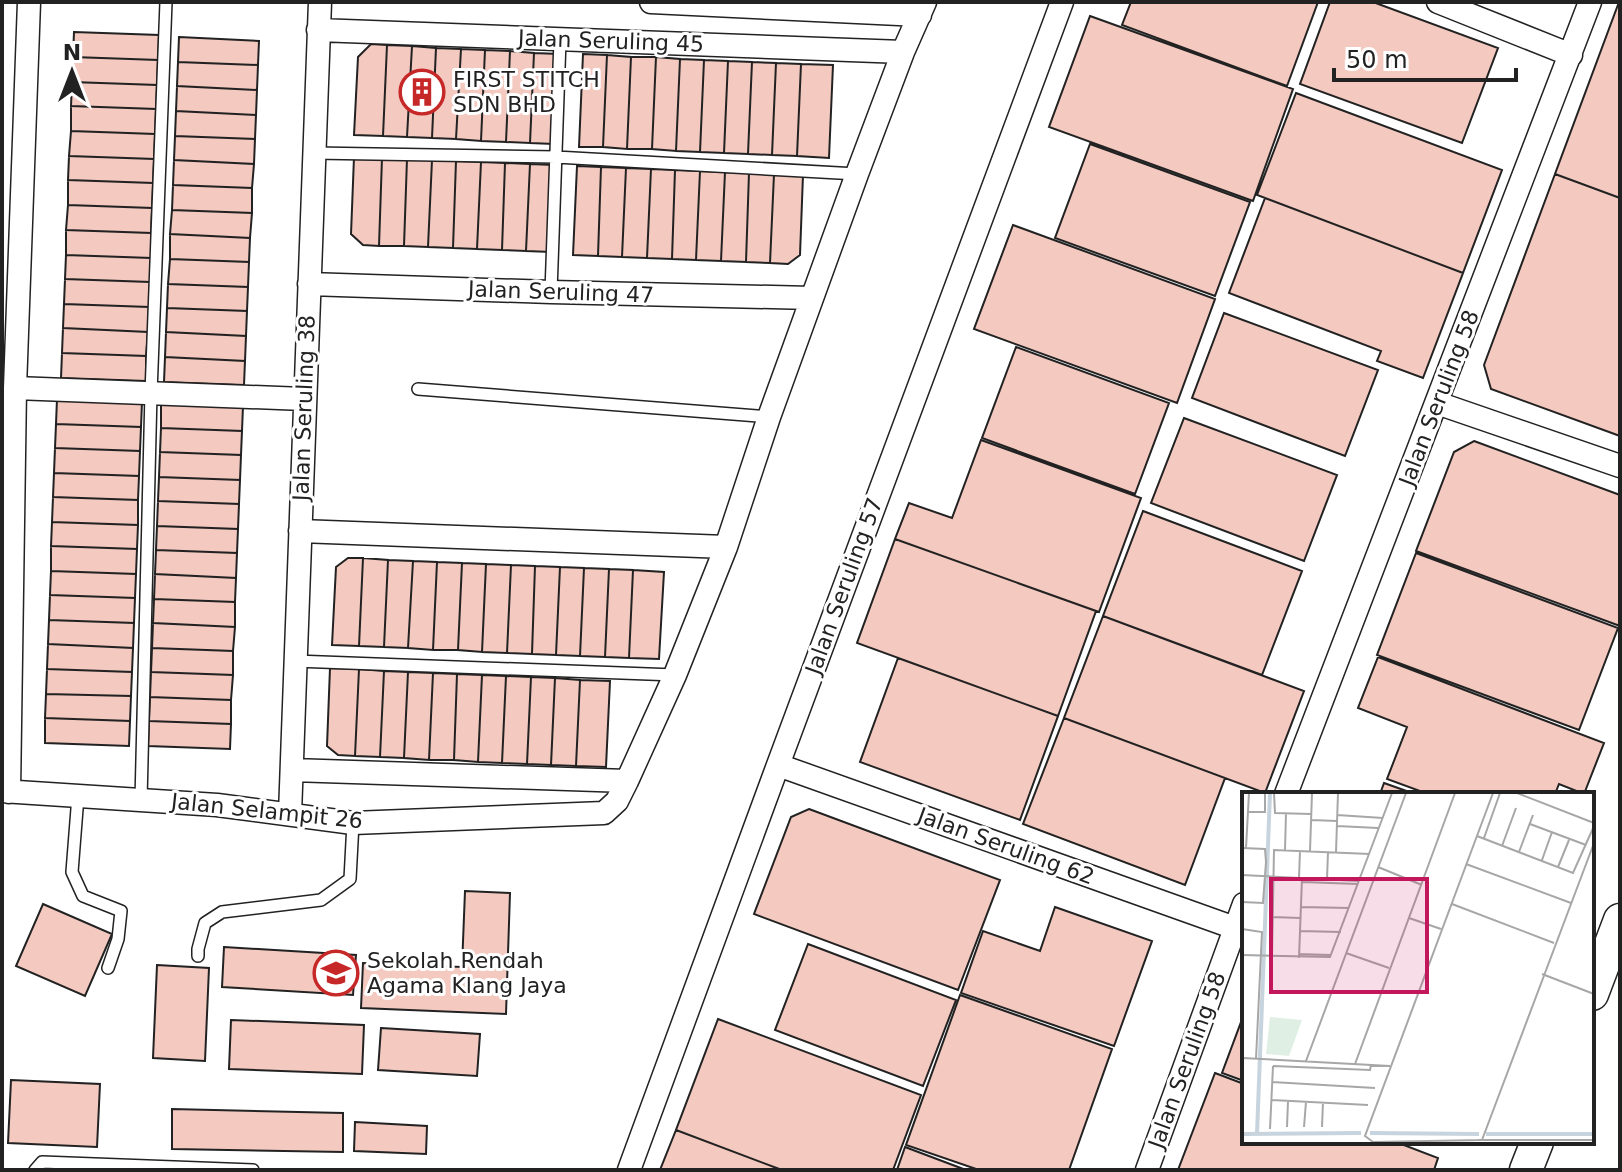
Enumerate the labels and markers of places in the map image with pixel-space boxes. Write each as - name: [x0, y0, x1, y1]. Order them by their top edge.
- place label: FIRST STITCH SDN BHD: [453, 67, 600, 117]
- building icon: FIRST STITCH SDN BHD: [398, 68, 446, 116]
- place label: Sekolah Rendah Agama Klang Jaya: [367, 948, 567, 998]
- school or university icon: Sekolah Rendah Agama Klang Jaya: [312, 949, 360, 997]

